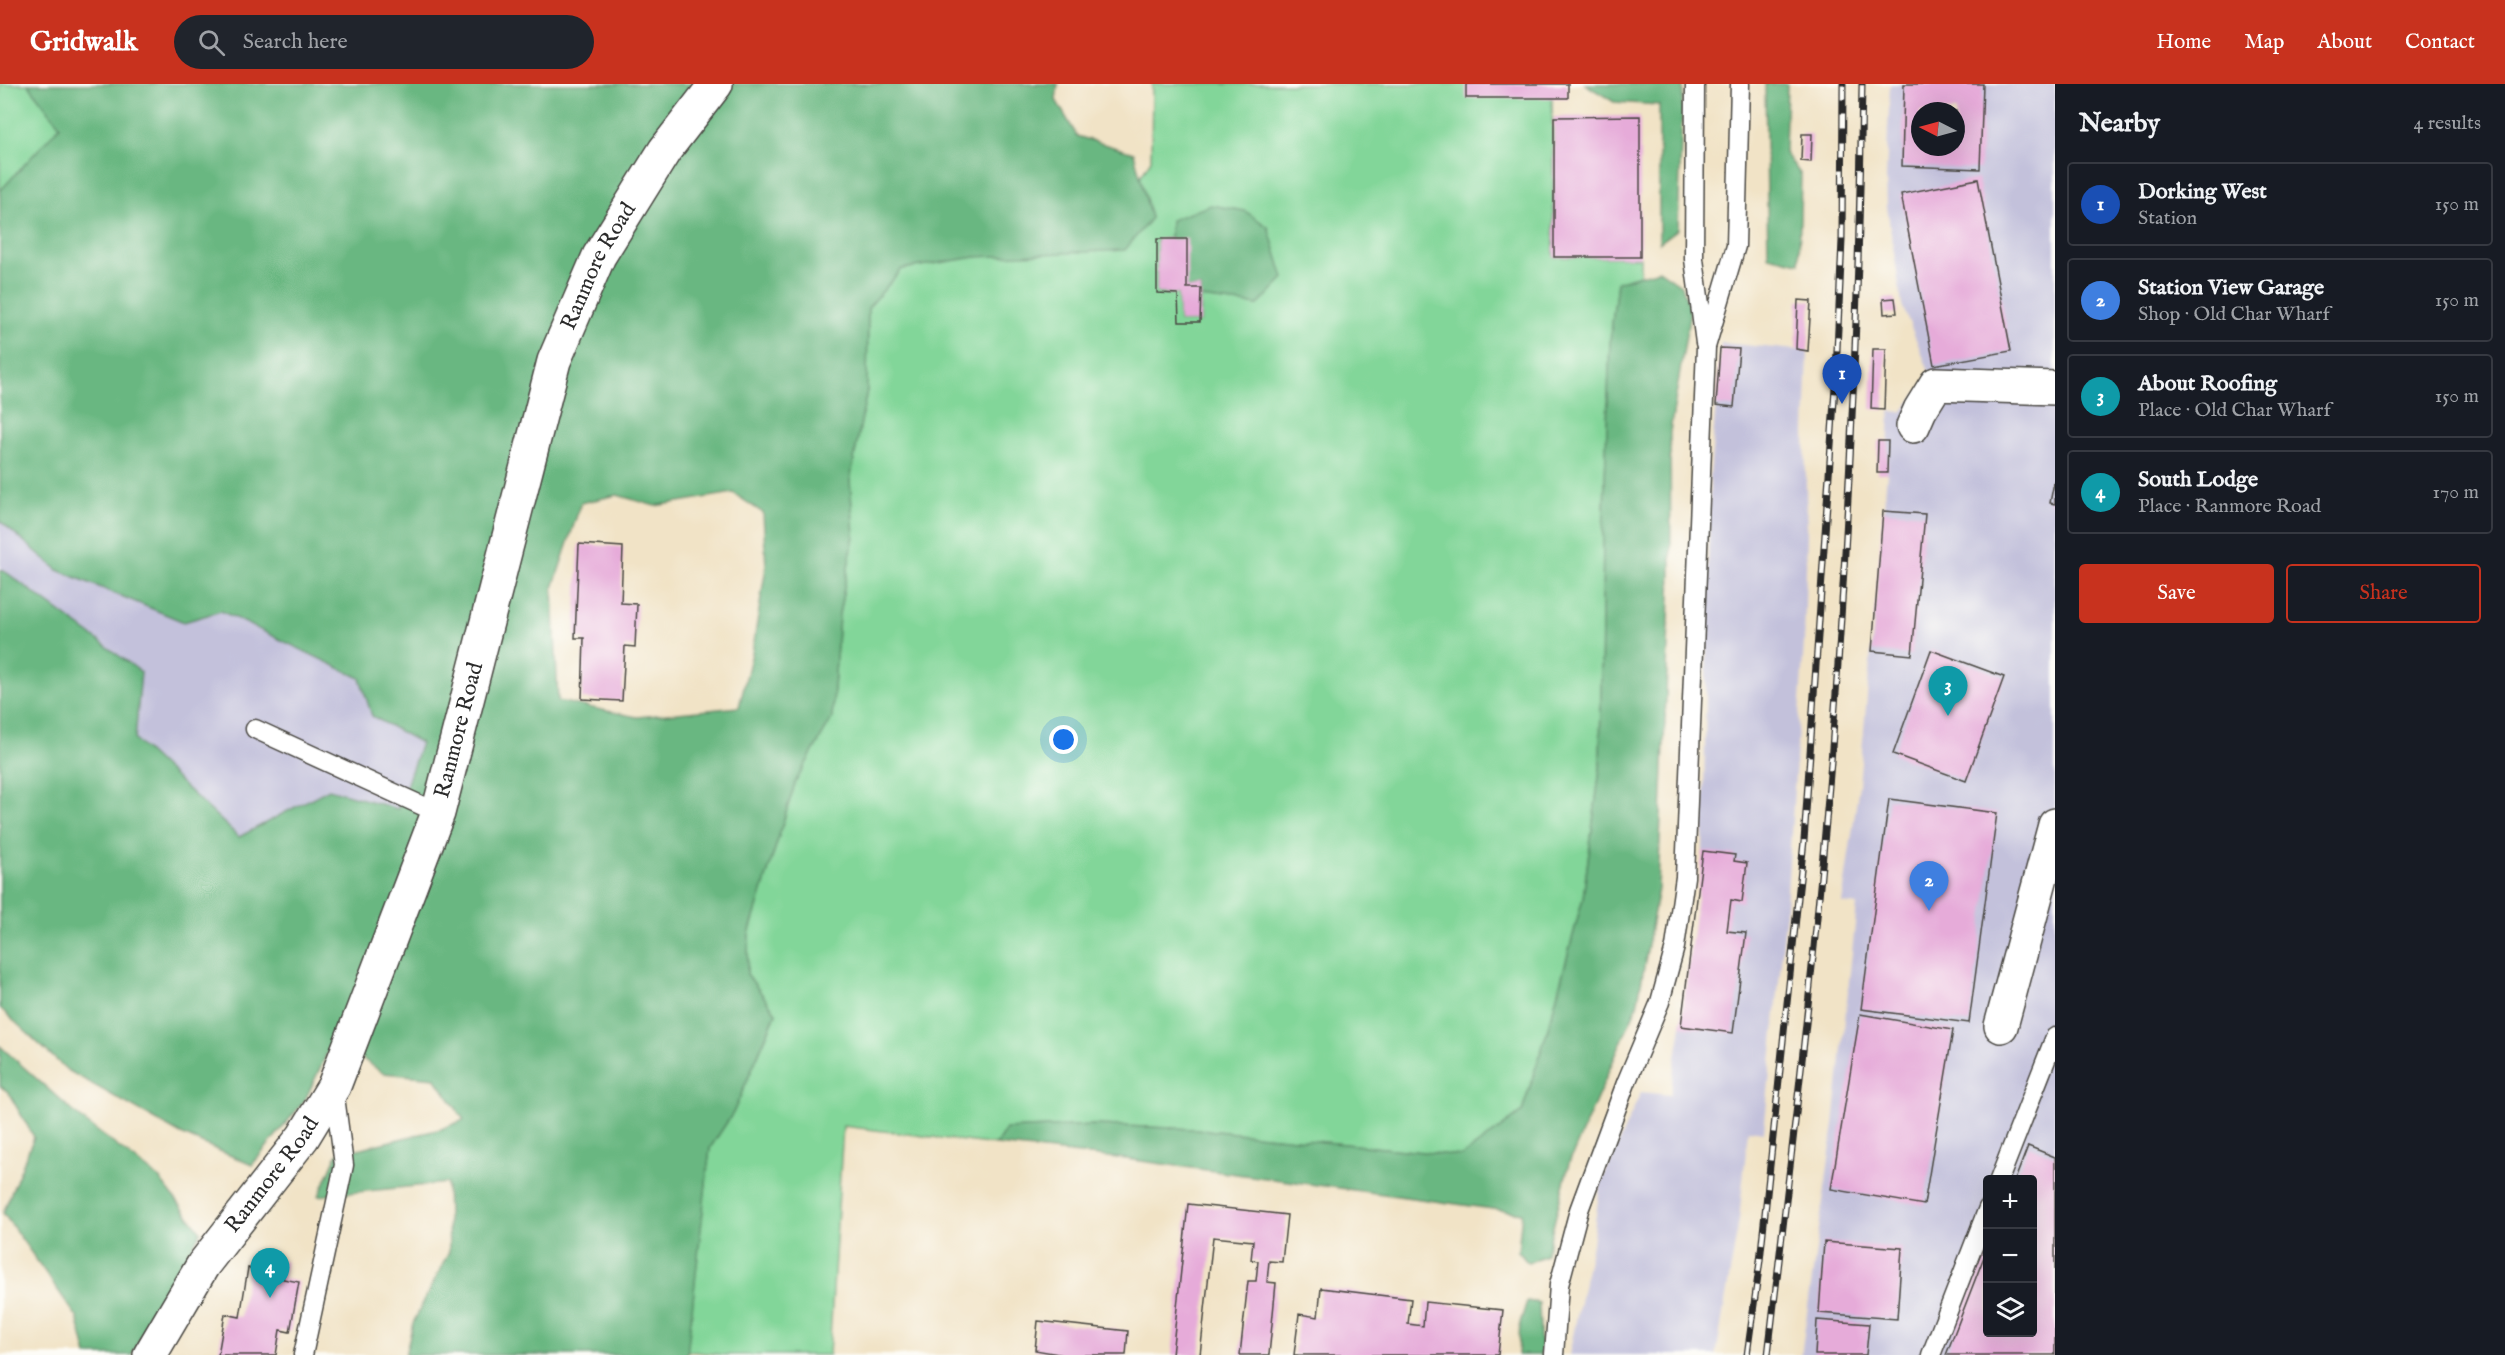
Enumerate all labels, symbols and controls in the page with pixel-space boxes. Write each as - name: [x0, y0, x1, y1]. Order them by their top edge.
- search box: [174, 15, 594, 69]
- text: Gridwalk: [30, 25, 138, 60]
- icon: search: [195, 26, 228, 59]
- text: Search here: [243, 28, 348, 56]
- text: Home: [2156, 29, 2211, 56]
- text: Map: [2244, 29, 2284, 56]
- text: About: [2317, 29, 2372, 56]
- text: Contact: [2405, 29, 2475, 56]
- north arrow: [1911, 102, 1965, 156]
- text: Nearby: [2079, 107, 2160, 140]
- text: 4 results: [2414, 111, 2481, 136]
- text: Dorking West: [2138, 178, 2267, 206]
- text: 1: [2097, 192, 2104, 217]
- text: 150 m: [2435, 192, 2479, 217]
- street label: Ranmore Road: [555, 197, 643, 334]
- text: Station: [2138, 206, 2197, 231]
- text: Station View Garage: [2138, 274, 2324, 302]
- text: 2: [2096, 288, 2105, 313]
- text: 150 m: [2435, 288, 2479, 313]
- text: Shop · Old Char Wharf: [2138, 302, 2330, 327]
- pin: 1: [1822, 354, 1862, 404]
- text: About Roofing: [2138, 370, 2277, 398]
- text: 3: [2097, 384, 2104, 409]
- text: 150 m: [2435, 384, 2479, 409]
- text: Place · Old Char Wharf: [2138, 398, 2331, 423]
- text: South Lodge: [2138, 466, 2258, 494]
- text: 4: [2096, 480, 2105, 505]
- text: 170 m: [2433, 480, 2479, 505]
- text: Place · Ranmore Road: [2138, 494, 2321, 519]
- button: Save: [2079, 564, 2274, 623]
- button: Share: [2286, 564, 2481, 623]
- street label: Ranmore Road: [428, 659, 490, 801]
- pin: 3: [1928, 666, 1968, 716]
- your location: [1049, 725, 1078, 754]
- pin: 2: [1910, 862, 1948, 911]
- street label: Ranmore Road: [219, 1112, 326, 1239]
- map controls: [1983, 1175, 2037, 1337]
- button: +: [1983, 1175, 2037, 1229]
- button: −: [1983, 1229, 2037, 1283]
- pin: 4: [250, 1248, 290, 1298]
- button: layers: [1983, 1283, 2037, 1337]

